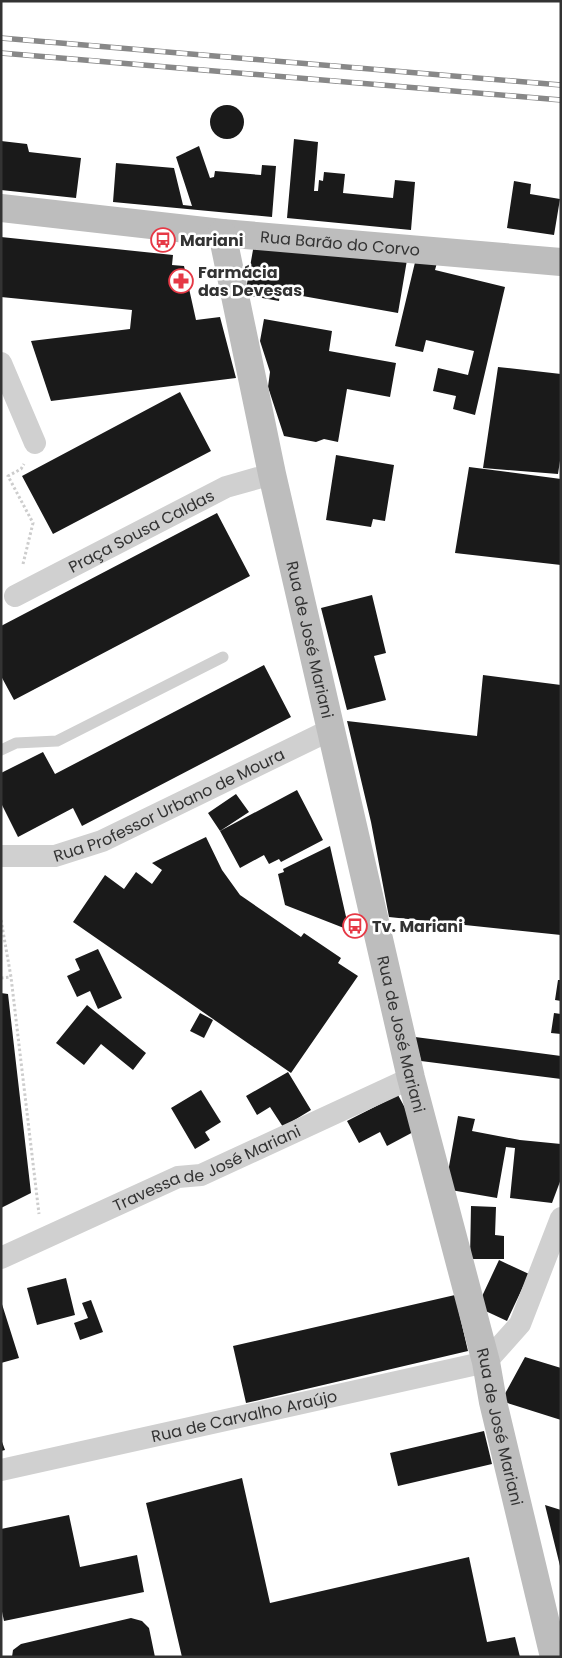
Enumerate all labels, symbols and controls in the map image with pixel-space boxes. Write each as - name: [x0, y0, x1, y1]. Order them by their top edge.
- street label: Rua Barão do Corvo: [259, 225, 421, 262]
- bus stop icon: Mariani: [150, 227, 176, 253]
- place label: Mariani: [180, 229, 244, 252]
- place label: Farmácia das Devesas: [198, 261, 302, 302]
- pharmacy icon: Farmácia das Devesas: [168, 268, 194, 294]
- street label: Praça Sousa Caldas: [64, 484, 218, 579]
- street label: Rua de José Mariani: [280, 559, 339, 721]
- street label: Rua Professor Urbano de Moura: [51, 743, 289, 868]
- bus stop icon: Tv. Mariani: [342, 913, 368, 939]
- place label: Tv. Mariani: [372, 915, 463, 938]
- street label: Rua de José Mariani: [371, 953, 431, 1115]
- street label: Travessa de José Mariani: [109, 1120, 304, 1217]
- street label: Rua de José Mariani: [471, 1346, 528, 1508]
- street label: Rua de Carvalho Araújo: [149, 1385, 339, 1448]

